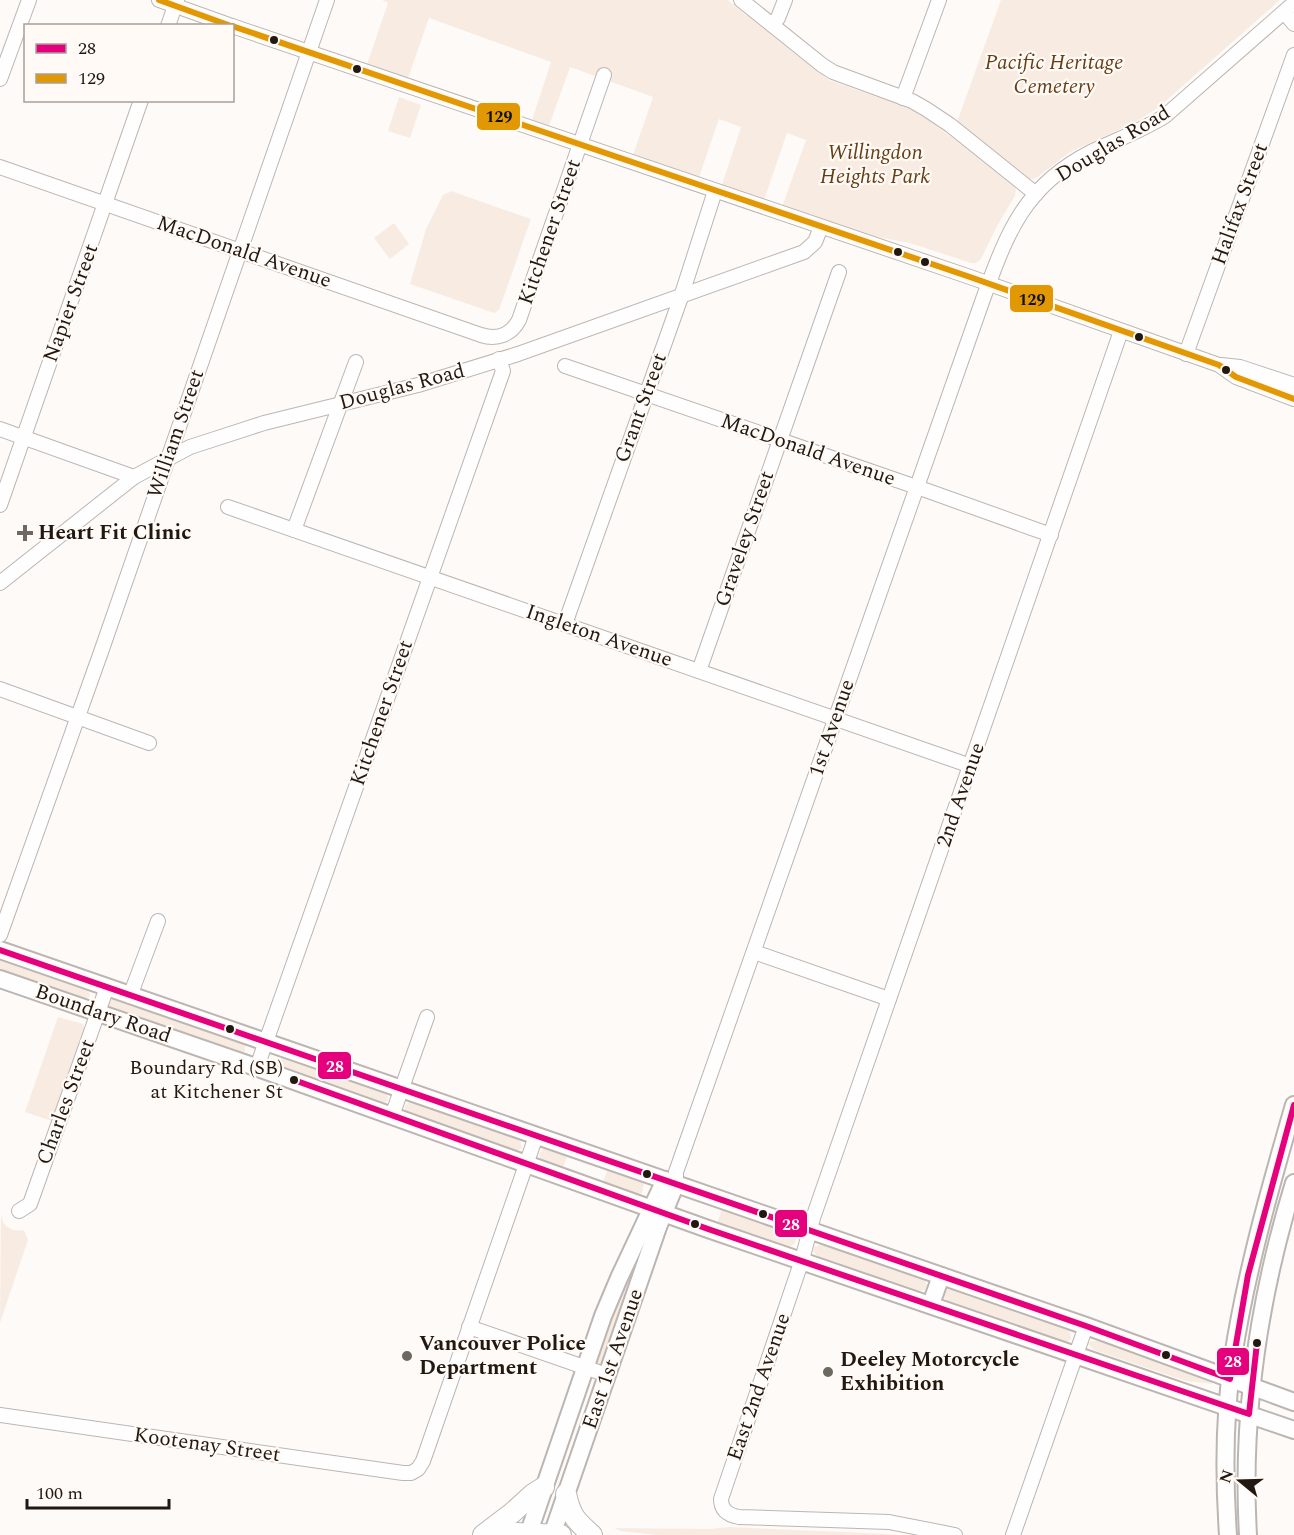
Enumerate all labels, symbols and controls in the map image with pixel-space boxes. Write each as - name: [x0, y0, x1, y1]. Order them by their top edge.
- legend: [24, 24, 234, 102]
- unlabelled marker: [268, 34, 280, 46]
- text: 28: [78, 35, 96, 62]
- park label: Pacific Heritage Cemetery: [985, 47, 1123, 103]
- unlabelled marker: [351, 63, 363, 75]
- text: 129: [78, 65, 105, 92]
- street label: Douglas Road: [1050, 97, 1176, 191]
- line badge: 129: [476, 102, 521, 131]
- text: 129: [486, 105, 512, 129]
- park label: Willingdon Heights Park: [820, 137, 930, 193]
- street label: Halifax Street: [1203, 138, 1277, 270]
- street label: Kitchener Street: [510, 155, 590, 309]
- street label: MacDonald Avenue: [152, 207, 336, 297]
- street label: Napier Street: [35, 239, 107, 367]
- unlabelled marker: [892, 246, 904, 258]
- unlabelled marker: [919, 256, 931, 268]
- line badge: 129: [1009, 284, 1054, 313]
- text: 129: [1019, 288, 1045, 312]
- unlabelled marker: [1133, 331, 1145, 343]
- street label: Grant Street: [606, 349, 676, 467]
- street label: Douglas Road: [336, 355, 468, 419]
- unlabelled marker: [1220, 364, 1232, 376]
- street label: William Street: [139, 365, 213, 503]
- street label: MacDonald Avenue: [716, 405, 900, 495]
- street label: Graveley Street: [707, 467, 783, 611]
- place label: Heart Fit Clinic: [38, 517, 192, 549]
- marker: Heart Fit Clinic: [16, 524, 34, 542]
- street label: Ingleton Avenue: [521, 596, 677, 676]
- street label: Kitchener Street: [342, 636, 422, 790]
- street label: 1st Avenue: [800, 675, 864, 781]
- street label: 2nd Avenue: [928, 738, 994, 852]
- street label: Boundary Road: [30, 976, 176, 1052]
- unlabelled marker: [224, 1023, 236, 1035]
- street label: Charles Street: [28, 1035, 104, 1169]
- line badge: 28: [317, 1051, 352, 1080]
- place label: Boundary Rd (SB) at Kitchener St: [129, 1053, 283, 1107]
- text: 28: [326, 1055, 344, 1079]
- marker: Boundary Rd (SB) at Kitchener St: [288, 1074, 300, 1086]
- unlabelled marker: [641, 1168, 653, 1180]
- unlabelled marker: [757, 1208, 769, 1220]
- line badge: 28: [774, 1209, 808, 1238]
- text: 28: [782, 1213, 800, 1237]
- unlabelled marker: [689, 1218, 701, 1230]
- street label: East 1st Avenue: [574, 1284, 652, 1434]
- street label: East 2nd Avenue: [719, 1309, 799, 1465]
- place label: Vancouver Police Department: [419, 1328, 586, 1384]
- unlabelled marker: [1251, 1337, 1263, 1349]
- place label: Deeley Motorcycle Exhibition: [840, 1344, 1019, 1400]
- line badge: 28: [1216, 1347, 1250, 1376]
- marker: Vancouver Police Department: [400, 1349, 414, 1363]
- unlabelled marker: [1160, 1349, 1172, 1361]
- text: 28: [1224, 1350, 1242, 1374]
- marker: Deeley Motorcycle Exhibition: [821, 1365, 835, 1379]
- street label: Kootenay Street: [132, 1419, 282, 1471]
- north arrow: [1210, 1451, 1270, 1511]
- text: N: [1213, 1466, 1240, 1487]
- scale bar: [27, 1472, 170, 1510]
- text: 100 m: [36, 1480, 83, 1507]

